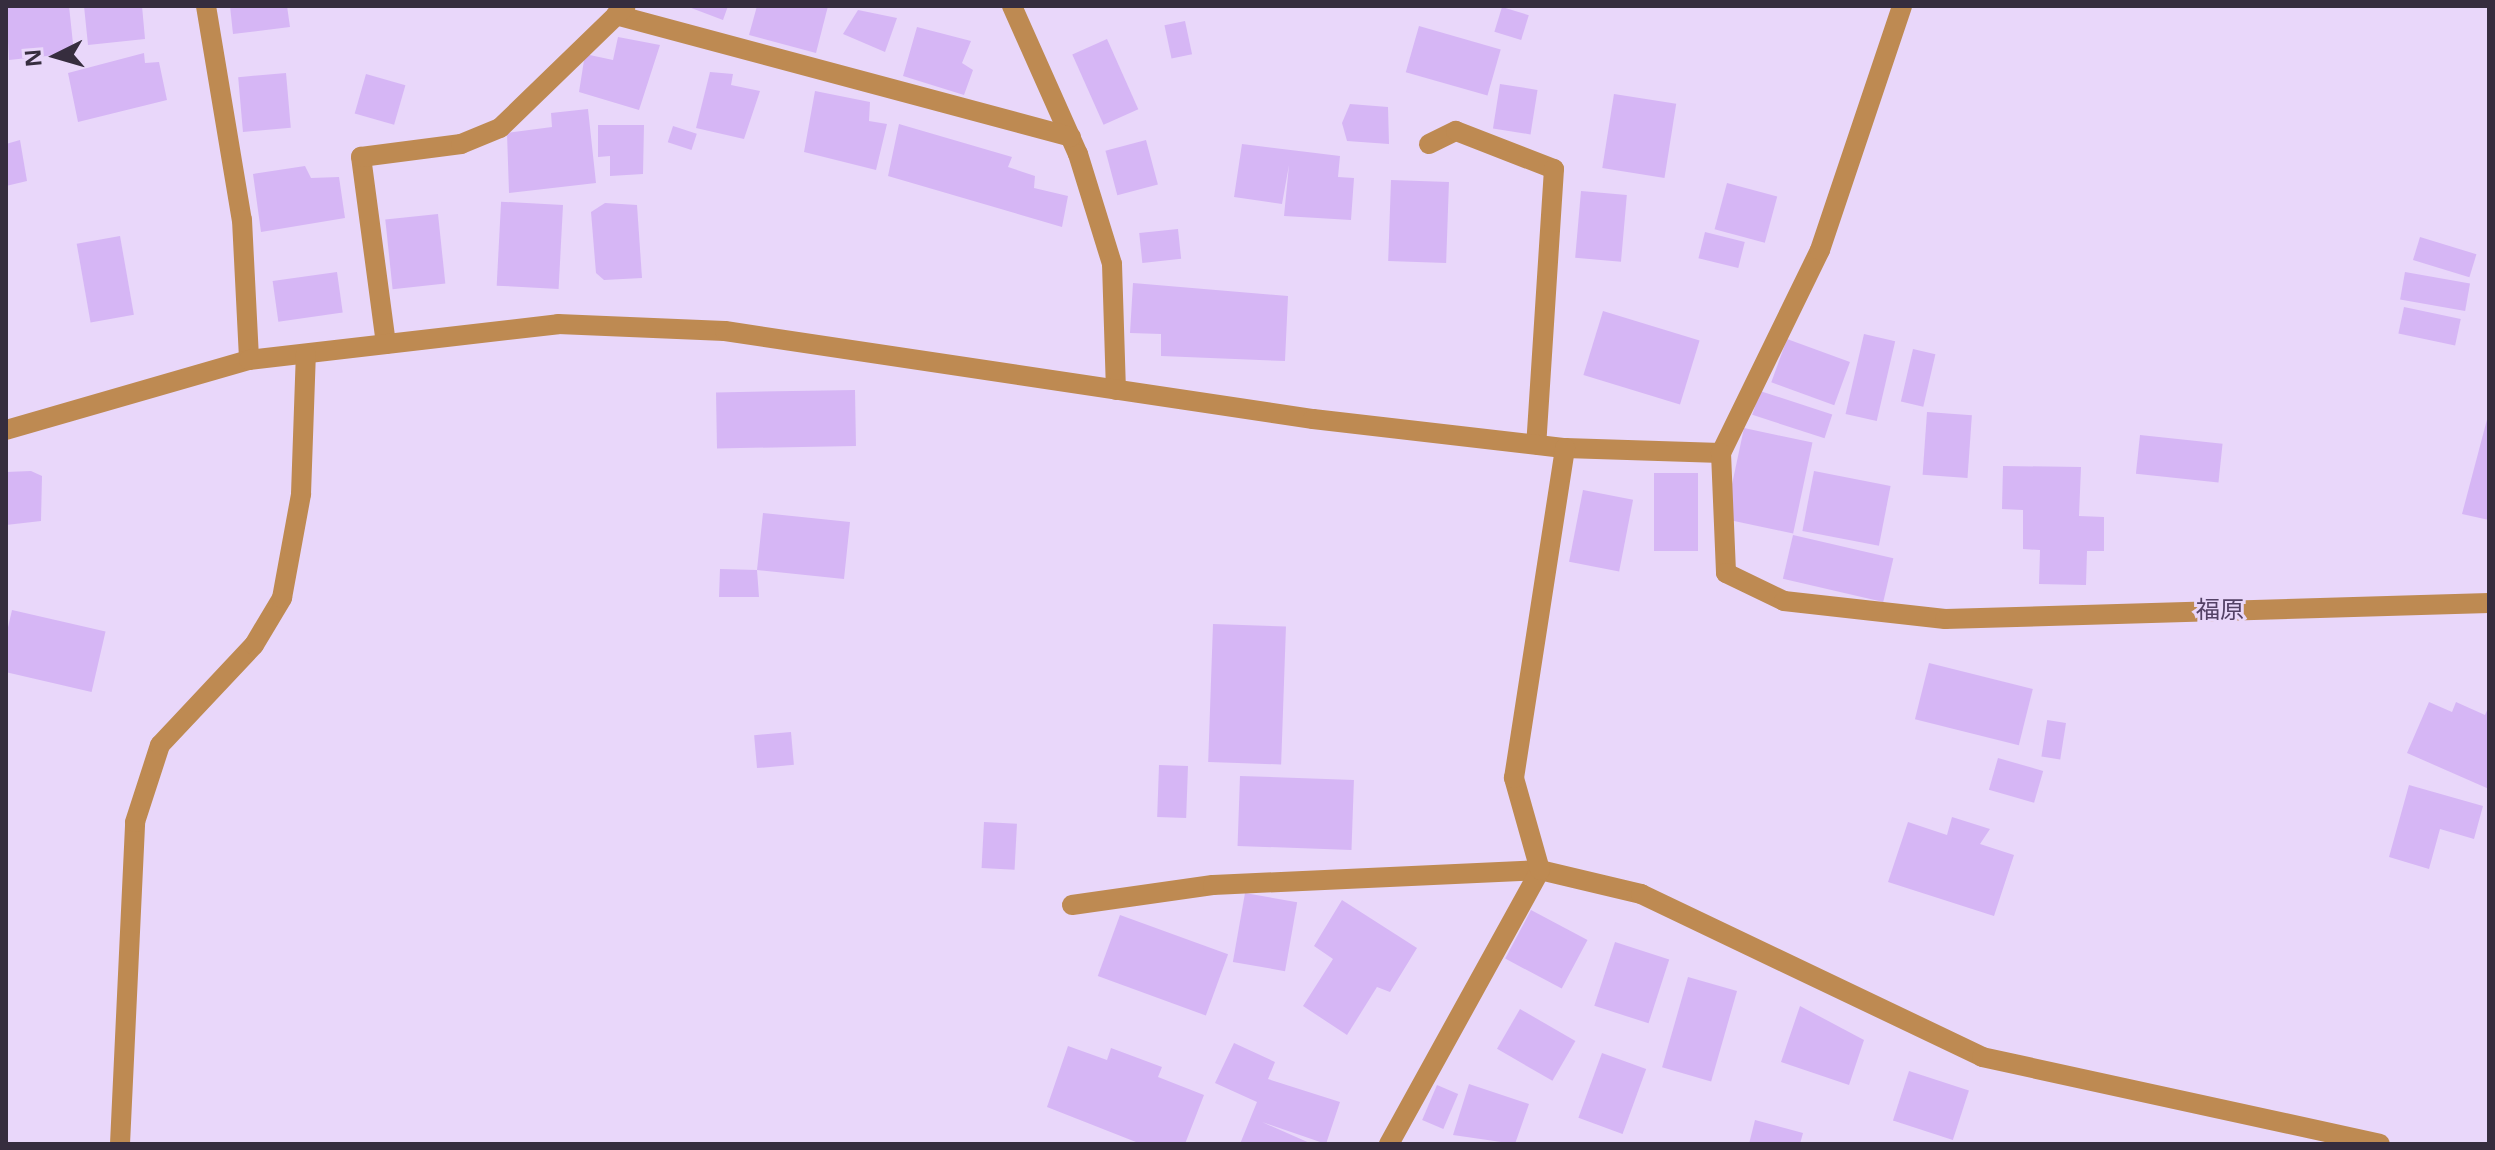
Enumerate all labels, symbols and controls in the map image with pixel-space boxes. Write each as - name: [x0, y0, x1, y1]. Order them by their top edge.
- north arrow: [16, 16, 96, 96]
- text: N: [16, 48, 48, 68]
- district label: 福原: [2196, 595, 2244, 623]

